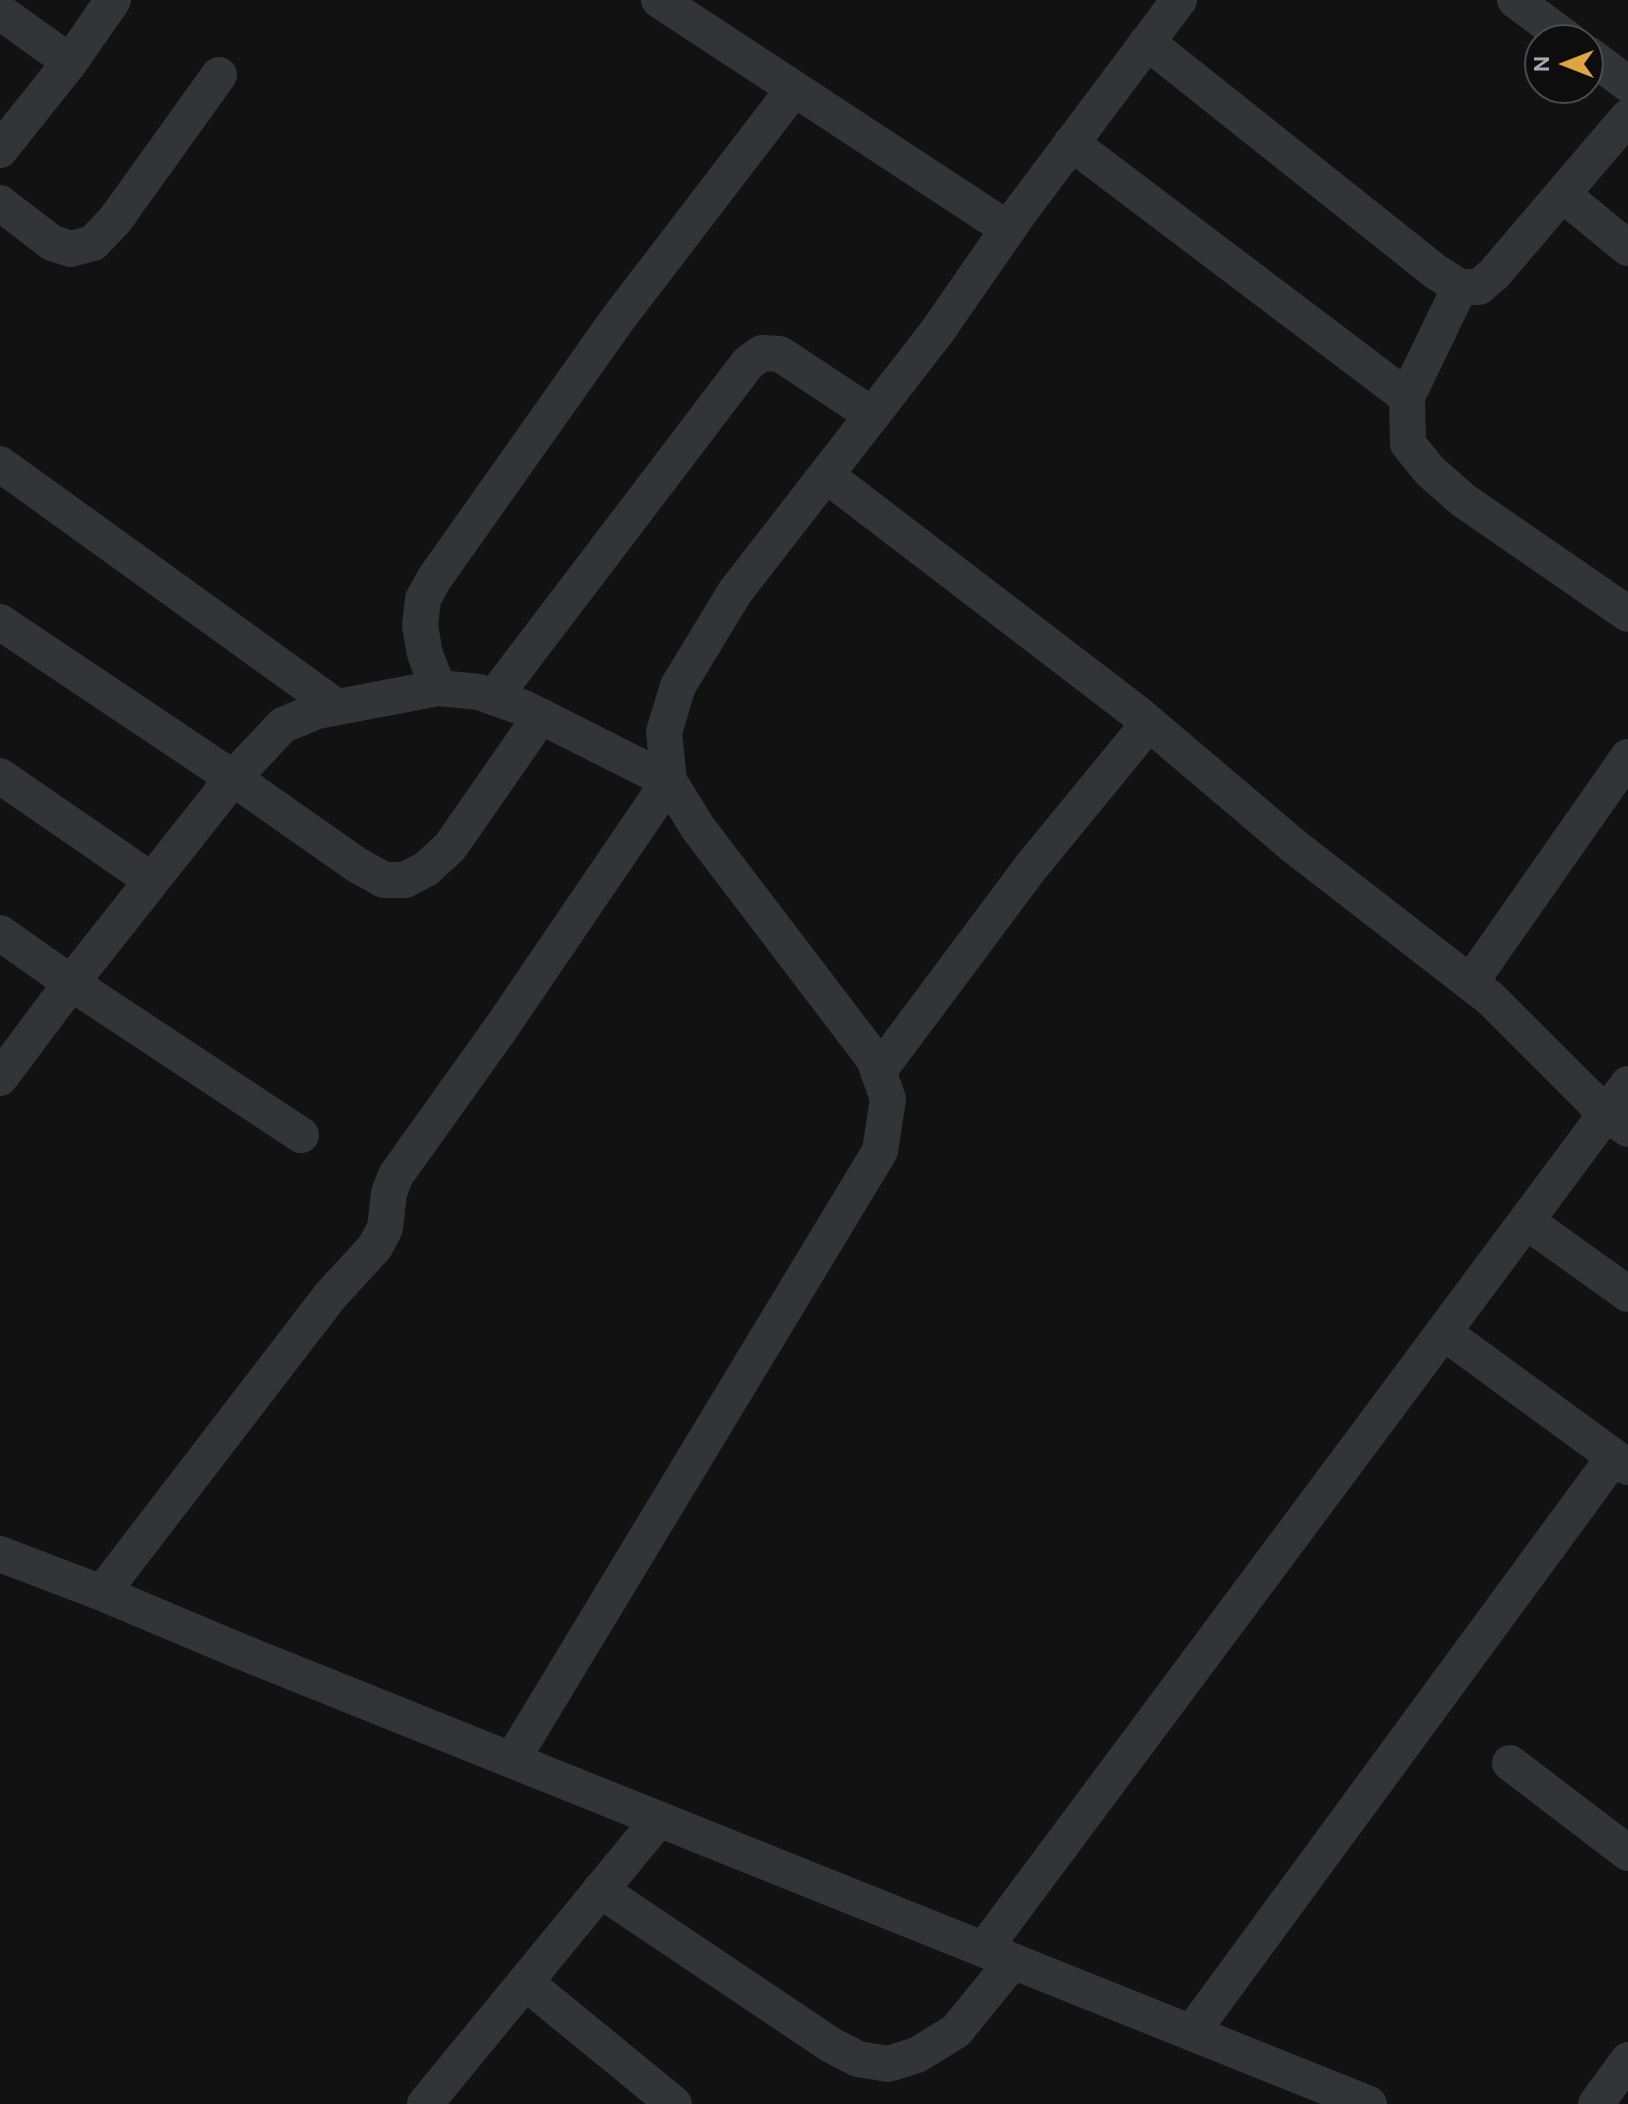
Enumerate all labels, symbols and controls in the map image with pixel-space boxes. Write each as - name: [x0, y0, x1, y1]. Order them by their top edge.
- north arrow: [1524, 24, 1604, 104]
- text: N: [1527, 56, 1556, 72]

